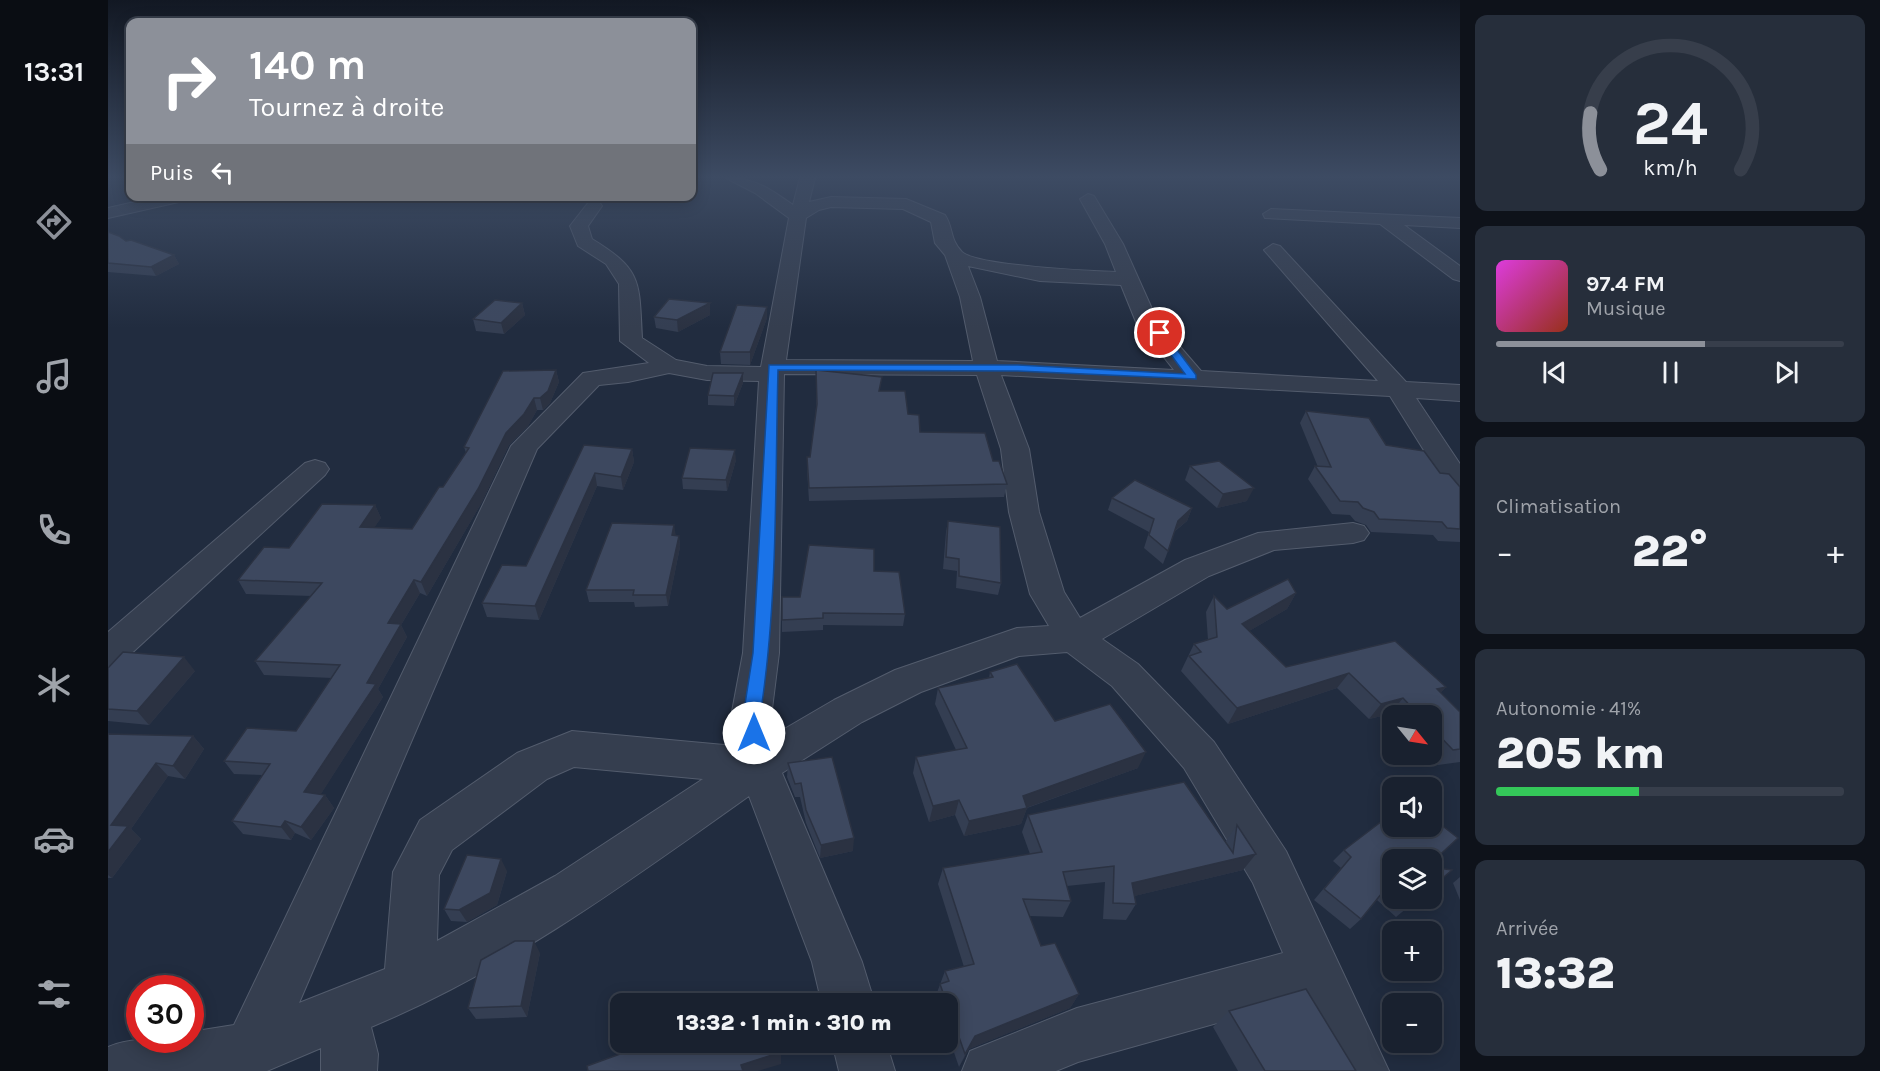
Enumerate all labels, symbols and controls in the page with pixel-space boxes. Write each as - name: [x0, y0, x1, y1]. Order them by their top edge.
- text: 140 m: [249, 40, 366, 90]
- icon: right: [150, 42, 228, 120]
- text: 13:31: [24, 56, 84, 88]
- text: 24: [1633, 87, 1707, 160]
- text: Tournez à droite: [249, 91, 444, 123]
- text: km/h: [1643, 155, 1697, 180]
- icon: left: [206, 156, 239, 189]
- text: Puis: [150, 160, 194, 186]
- icon: directions: [33, 201, 75, 243]
- text: 97.4 FM: [1586, 271, 1665, 297]
- text: Musique: [1586, 297, 1666, 320]
- pin: [1134, 307, 1185, 358]
- icon: arrive: [1143, 316, 1176, 349]
- icon: music: [33, 355, 75, 397]
- icon: previous: [1538, 356, 1571, 389]
- icon: pause: [1654, 356, 1687, 389]
- icon: next: [1770, 356, 1803, 389]
- text: Climatisation: [1496, 495, 1621, 518]
- icon: phone: [33, 509, 75, 551]
- text: 22°: [1632, 525, 1708, 577]
- text: −: [1496, 533, 1513, 571]
- text: +: [1827, 533, 1844, 571]
- icon: climate: [33, 664, 75, 706]
- text: Autonomie · 41%: [1496, 697, 1641, 720]
- position arrow: [722, 701, 786, 765]
- north arrow: [1382, 705, 1442, 765]
- map controls: [1382, 705, 1442, 1053]
- text: 205 km: [1496, 727, 1665, 779]
- button: sound: [1382, 777, 1442, 837]
- icon: car: [33, 818, 75, 860]
- button: layers: [1382, 849, 1442, 909]
- text: Arrivée: [1496, 917, 1559, 940]
- button: +: [1382, 921, 1442, 981]
- text: 13:32: [1496, 947, 1615, 999]
- icon: filters: [33, 973, 75, 1015]
- speed limit sign: 30: [126, 975, 204, 1053]
- button: −: [1382, 993, 1442, 1053]
- text: 13:32 · 1 min · 310 m: [676, 1010, 892, 1036]

